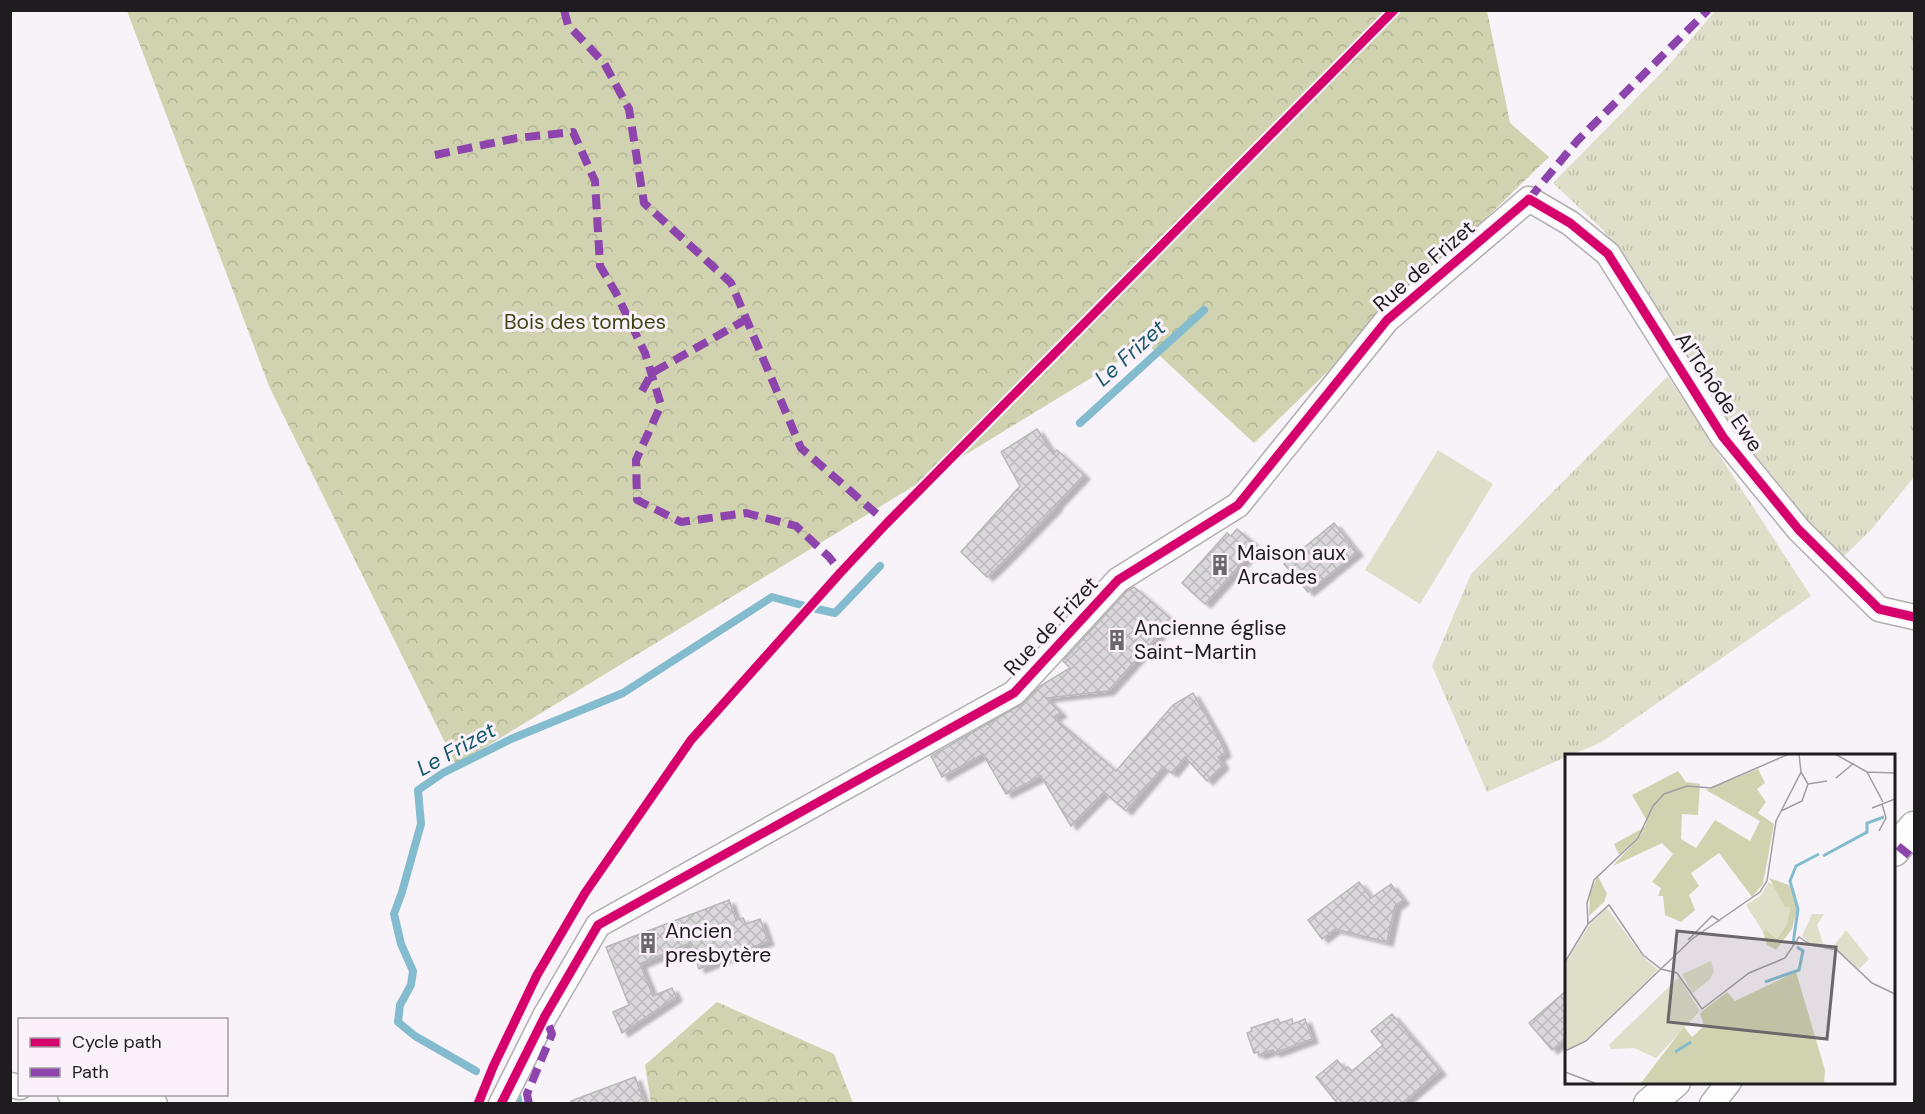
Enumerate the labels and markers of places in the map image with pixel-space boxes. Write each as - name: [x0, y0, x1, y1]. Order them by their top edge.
- place label: Maison aux Arcades: [1237, 539, 1346, 591]
- building icon: Maison aux Arcades: [1208, 553, 1232, 577]
- place label: Ancienne église Saint-Martin: [1134, 614, 1286, 666]
- building icon: Ancienne église Saint-Martin: [1105, 628, 1129, 652]
- place label: Ancien presbytère: [665, 917, 771, 969]
- building icon: Ancien presbytère: [636, 931, 660, 955]

